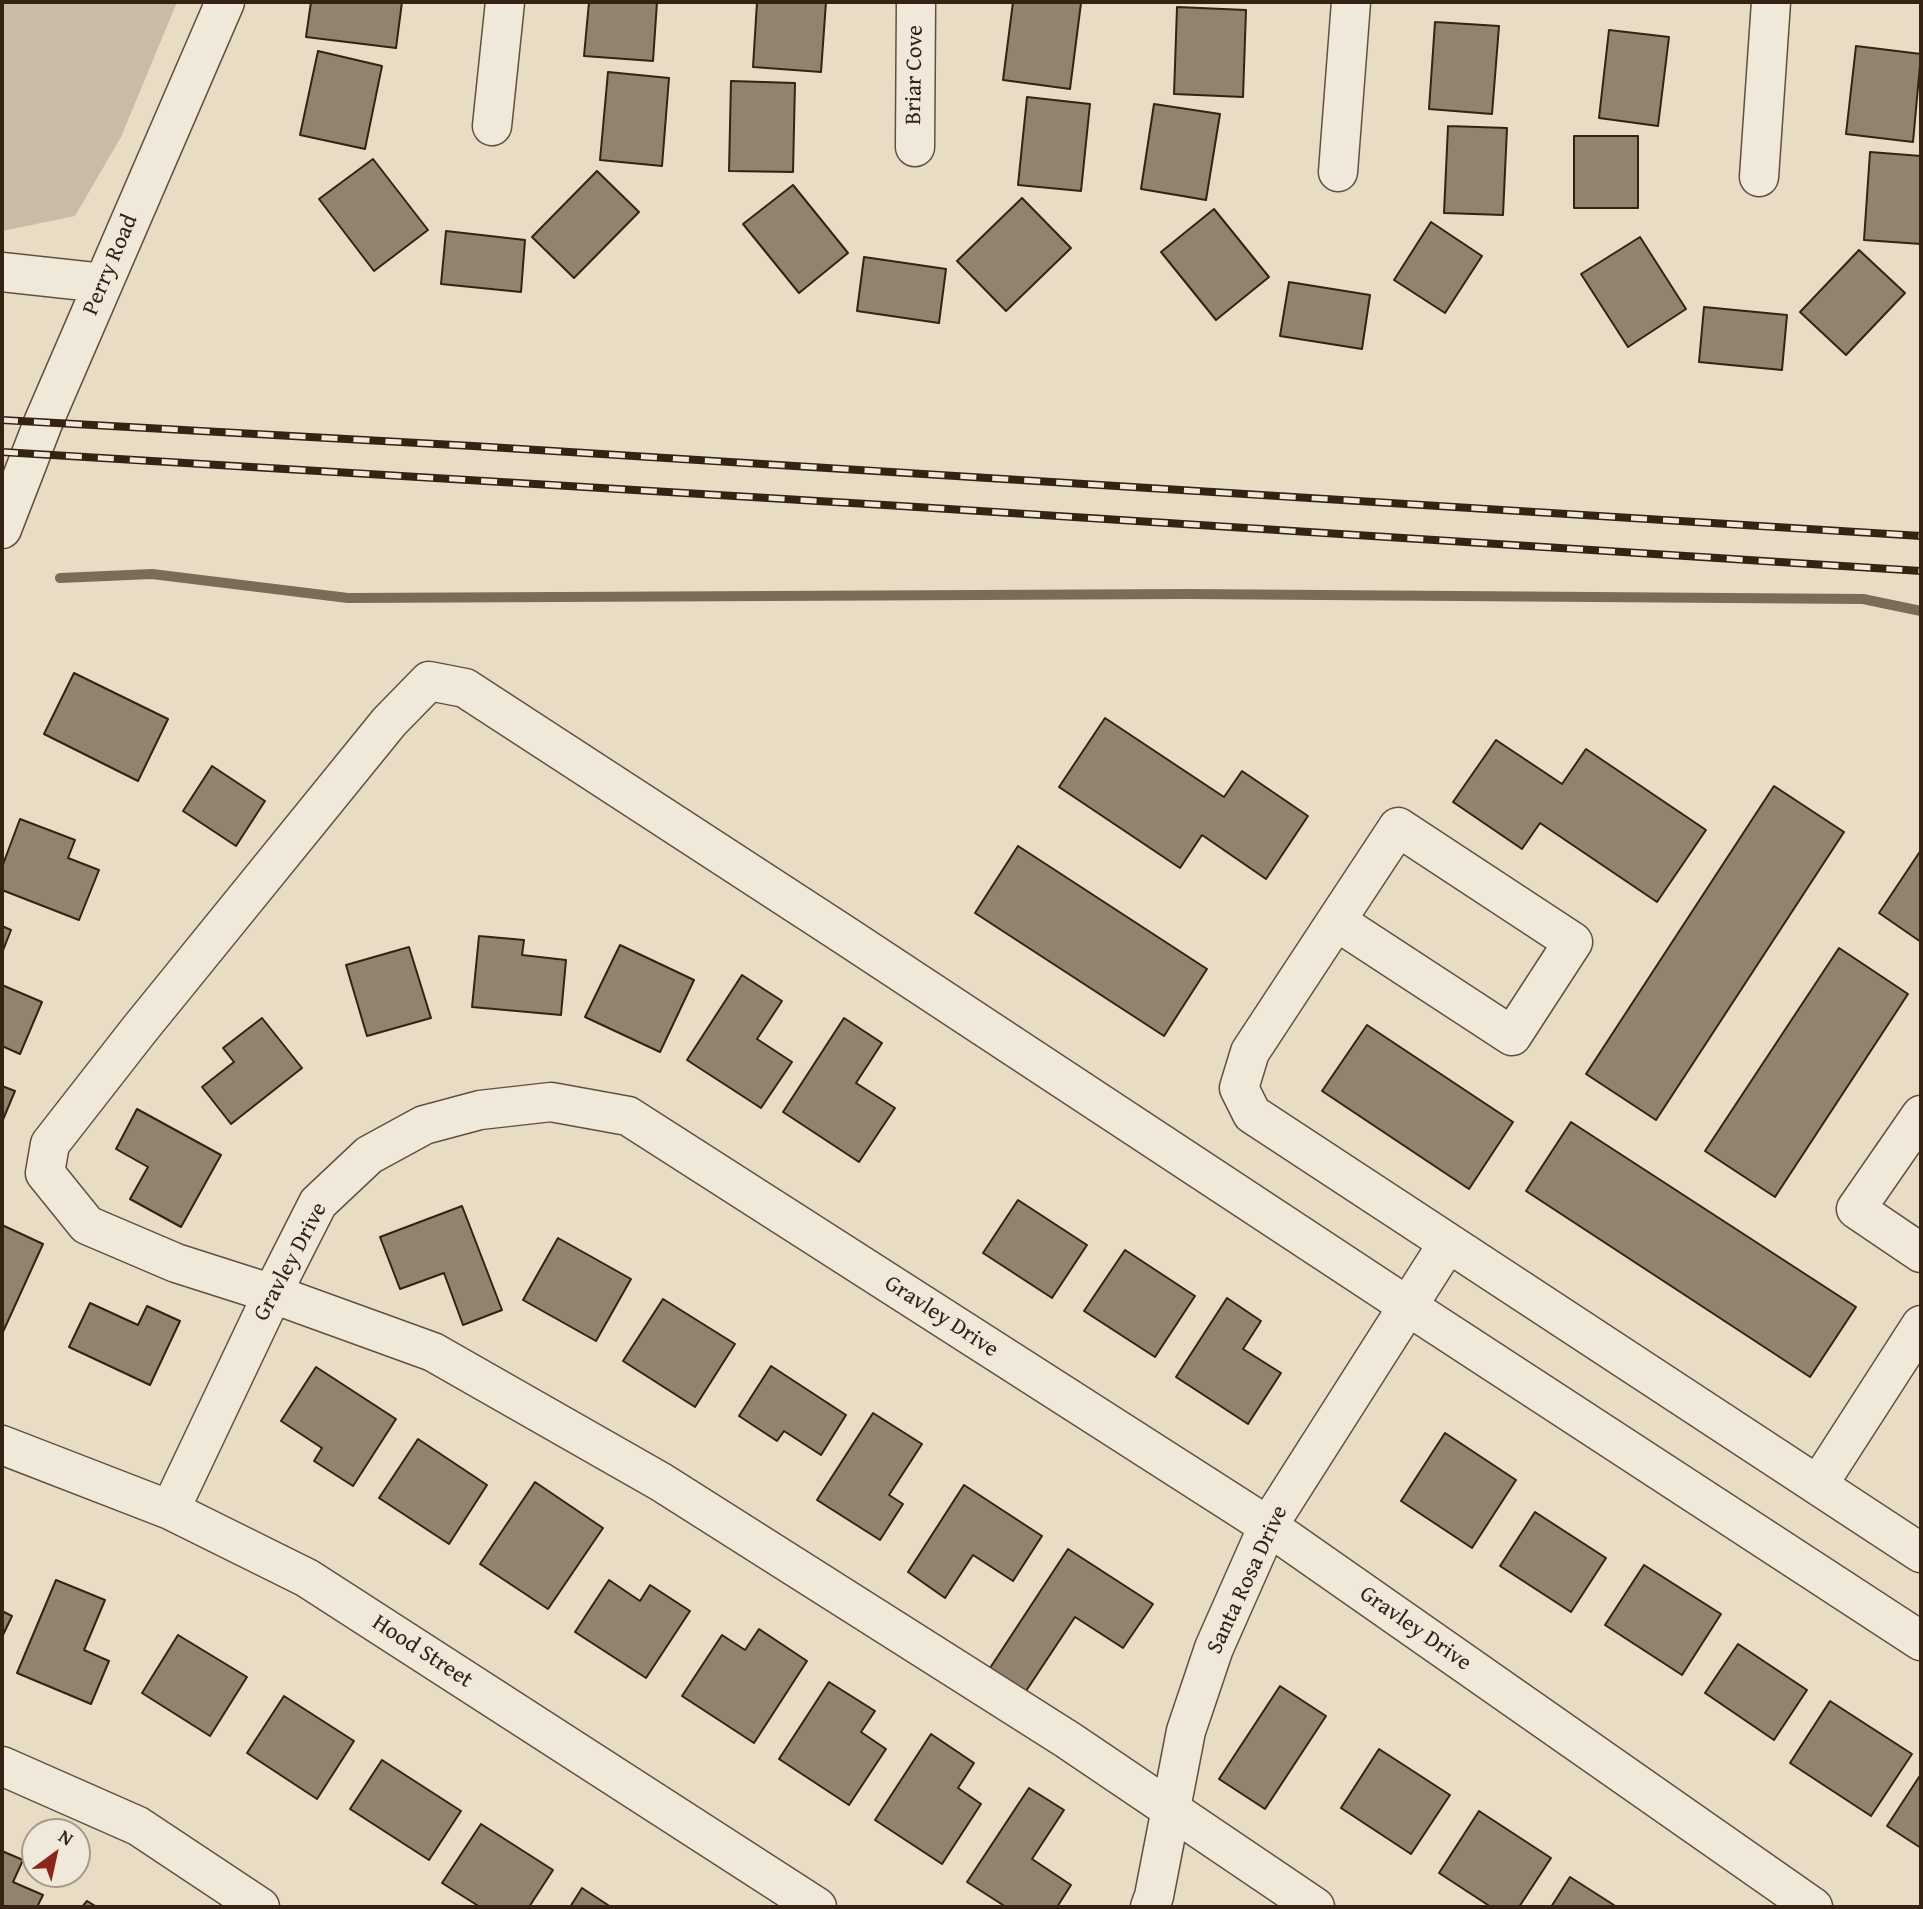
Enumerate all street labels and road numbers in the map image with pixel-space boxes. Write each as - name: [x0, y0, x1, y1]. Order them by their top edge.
- street label: Briar Cove: [900, 25, 930, 125]
- street label: Perry Road: [77, 210, 145, 320]
- street label: Gravley Drive: [248, 1198, 334, 1326]
- street label: Gravley Drive: [879, 1270, 1003, 1364]
- street label: Santa Rosa Drive: [1202, 1501, 1294, 1659]
- street label: Gravley Drive: [1354, 1580, 1476, 1678]
- street label: Hood Street: [367, 1609, 477, 1695]

